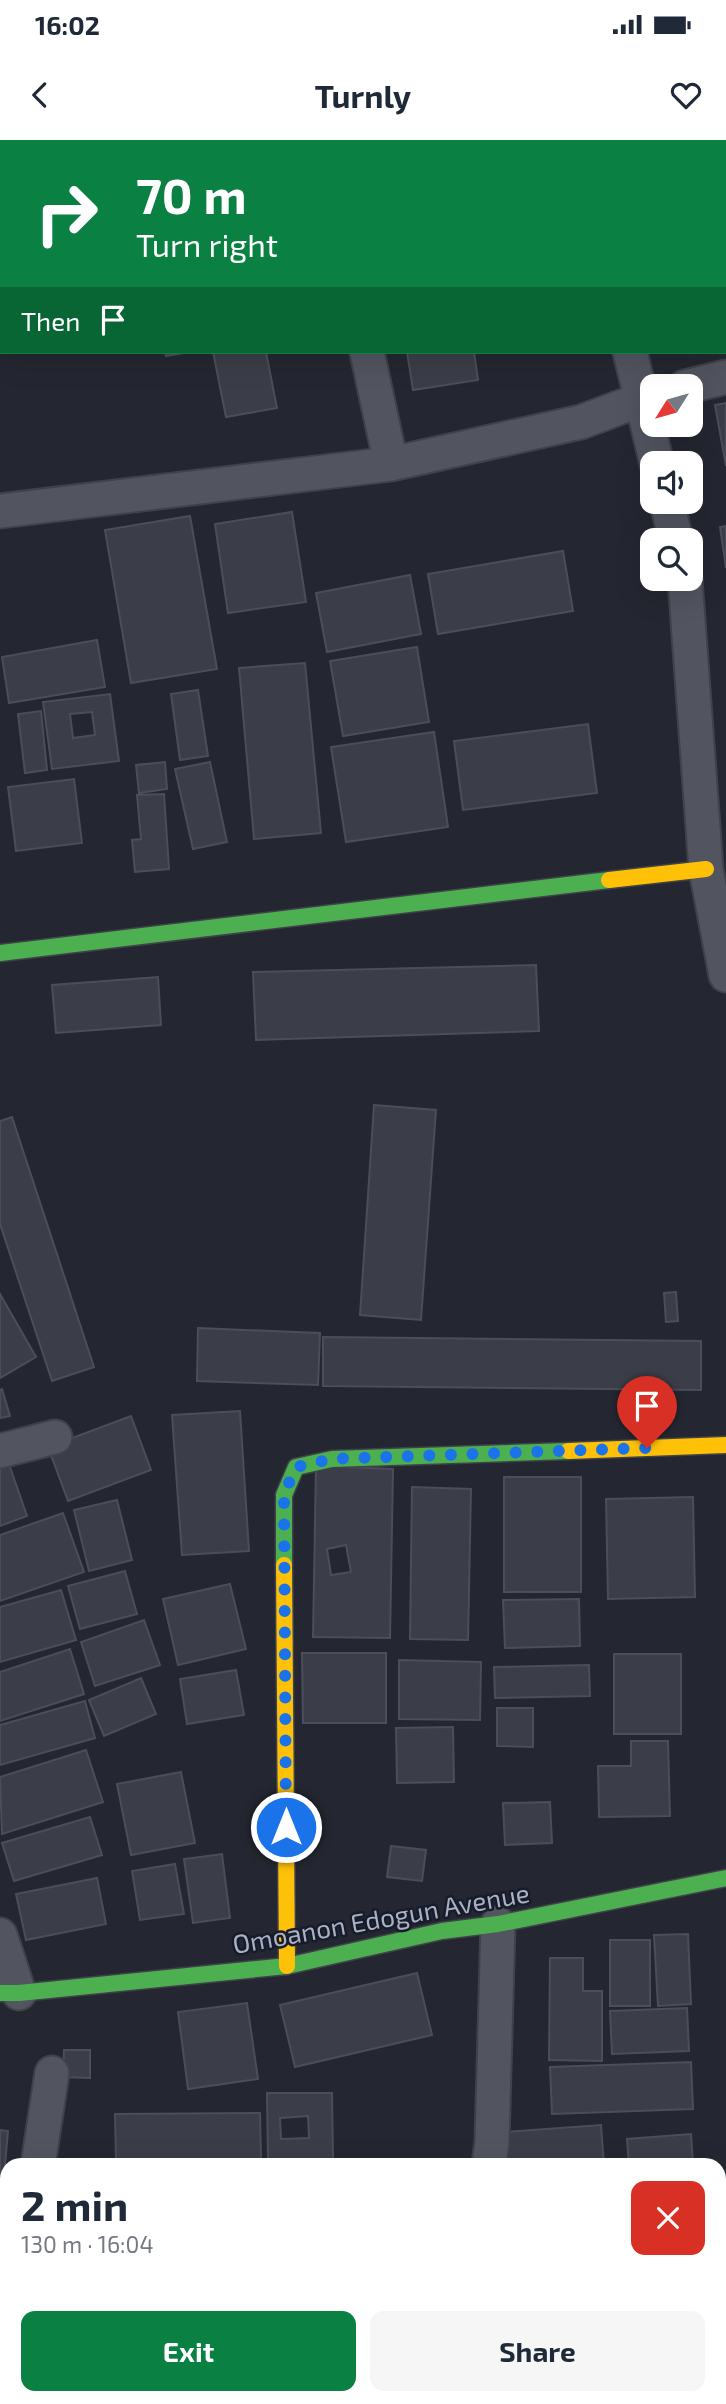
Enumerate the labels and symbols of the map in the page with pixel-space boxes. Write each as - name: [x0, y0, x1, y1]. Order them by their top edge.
- north arrow: [640, 374, 704, 438]
- pin: [617, 1376, 677, 1448]
- position arrow: [249, 1790, 323, 1864]
- street label: Omoanon Edogun Avenue: [230, 1876, 532, 1959]

